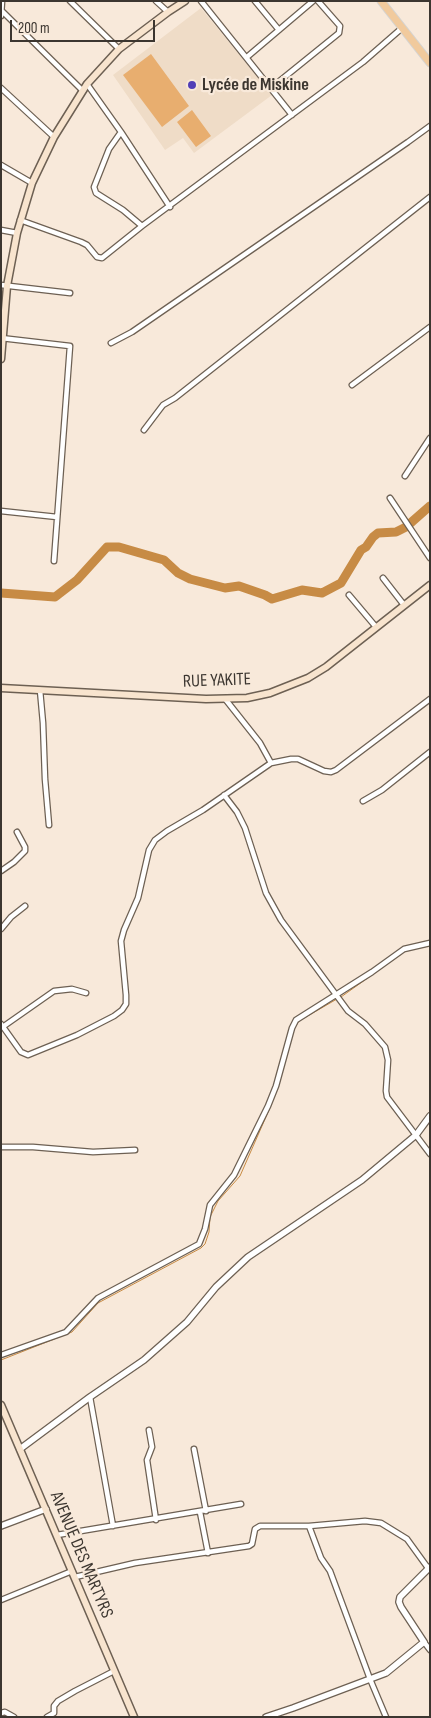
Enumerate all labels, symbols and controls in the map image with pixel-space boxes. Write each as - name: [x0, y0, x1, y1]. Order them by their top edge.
- scale bar: [12, 10, 158, 42]
- text: 200 m: [18, 19, 50, 38]
- place label: Lycée de Miskine: [202, 74, 309, 96]
- marker: Lycée de Miskine: [186, 79, 198, 91]
- street label: RUE YAKITE: [183, 669, 251, 693]
- street label: AVENUE DES MARTYRS: [45, 1489, 117, 1621]

